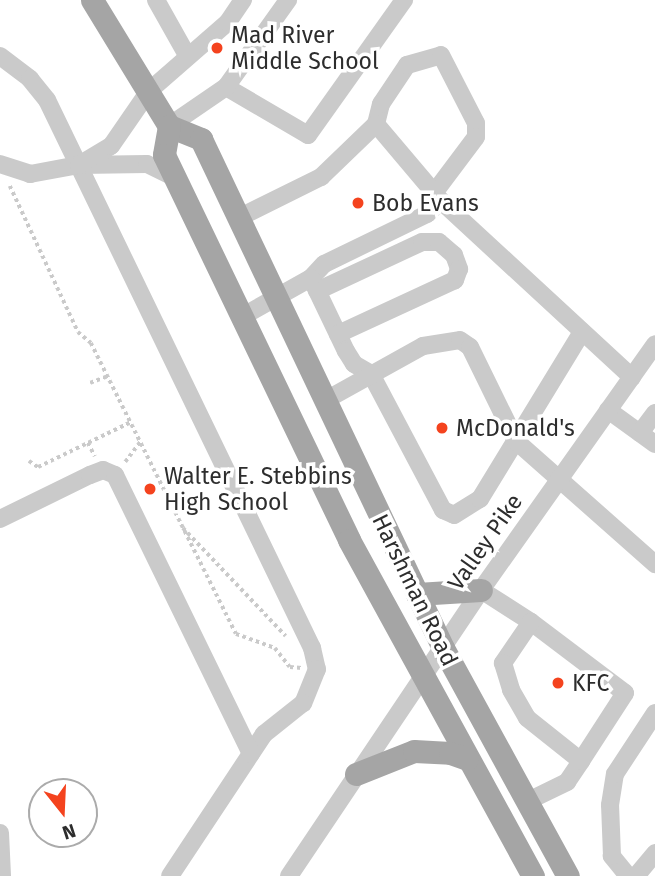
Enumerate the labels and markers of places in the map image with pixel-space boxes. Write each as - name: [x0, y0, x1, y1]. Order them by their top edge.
- place label: Mad River Middle School: [231, 21, 379, 75]
- marker: Mad River Middle School: [209, 40, 225, 56]
- place label: Bob Evans: [372, 189, 479, 217]
- marker: Bob Evans: [350, 195, 366, 211]
- place label: McDonald's: [456, 414, 575, 442]
- marker: McDonald's: [434, 420, 450, 436]
- place label: Walter E. Stebbins High School: [164, 462, 352, 516]
- marker: Walter E. Stebbins High School: [142, 481, 158, 497]
- place label: KFC: [572, 669, 609, 697]
- marker: KFC: [550, 675, 566, 691]

